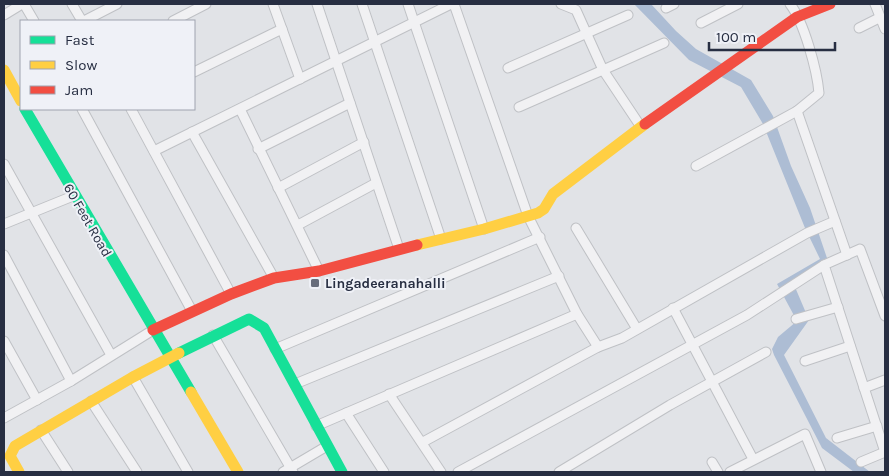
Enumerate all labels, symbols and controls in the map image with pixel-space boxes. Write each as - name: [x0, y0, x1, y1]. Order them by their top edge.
- legend: [20, 20, 195, 110]
- scale bar: [709, 20, 835, 52]
- text: 100 m: [716, 28, 756, 46]
- text: Fast: [65, 31, 95, 49]
- text: Slow: [65, 56, 97, 74]
- text: Jam: [65, 81, 93, 99]
- street label: 60 Feet Road: [60, 181, 115, 260]
- place label: Lingadeeranahalli: [325, 275, 446, 292]
- marker: Lingadeeranahalli: [309, 277, 321, 289]

